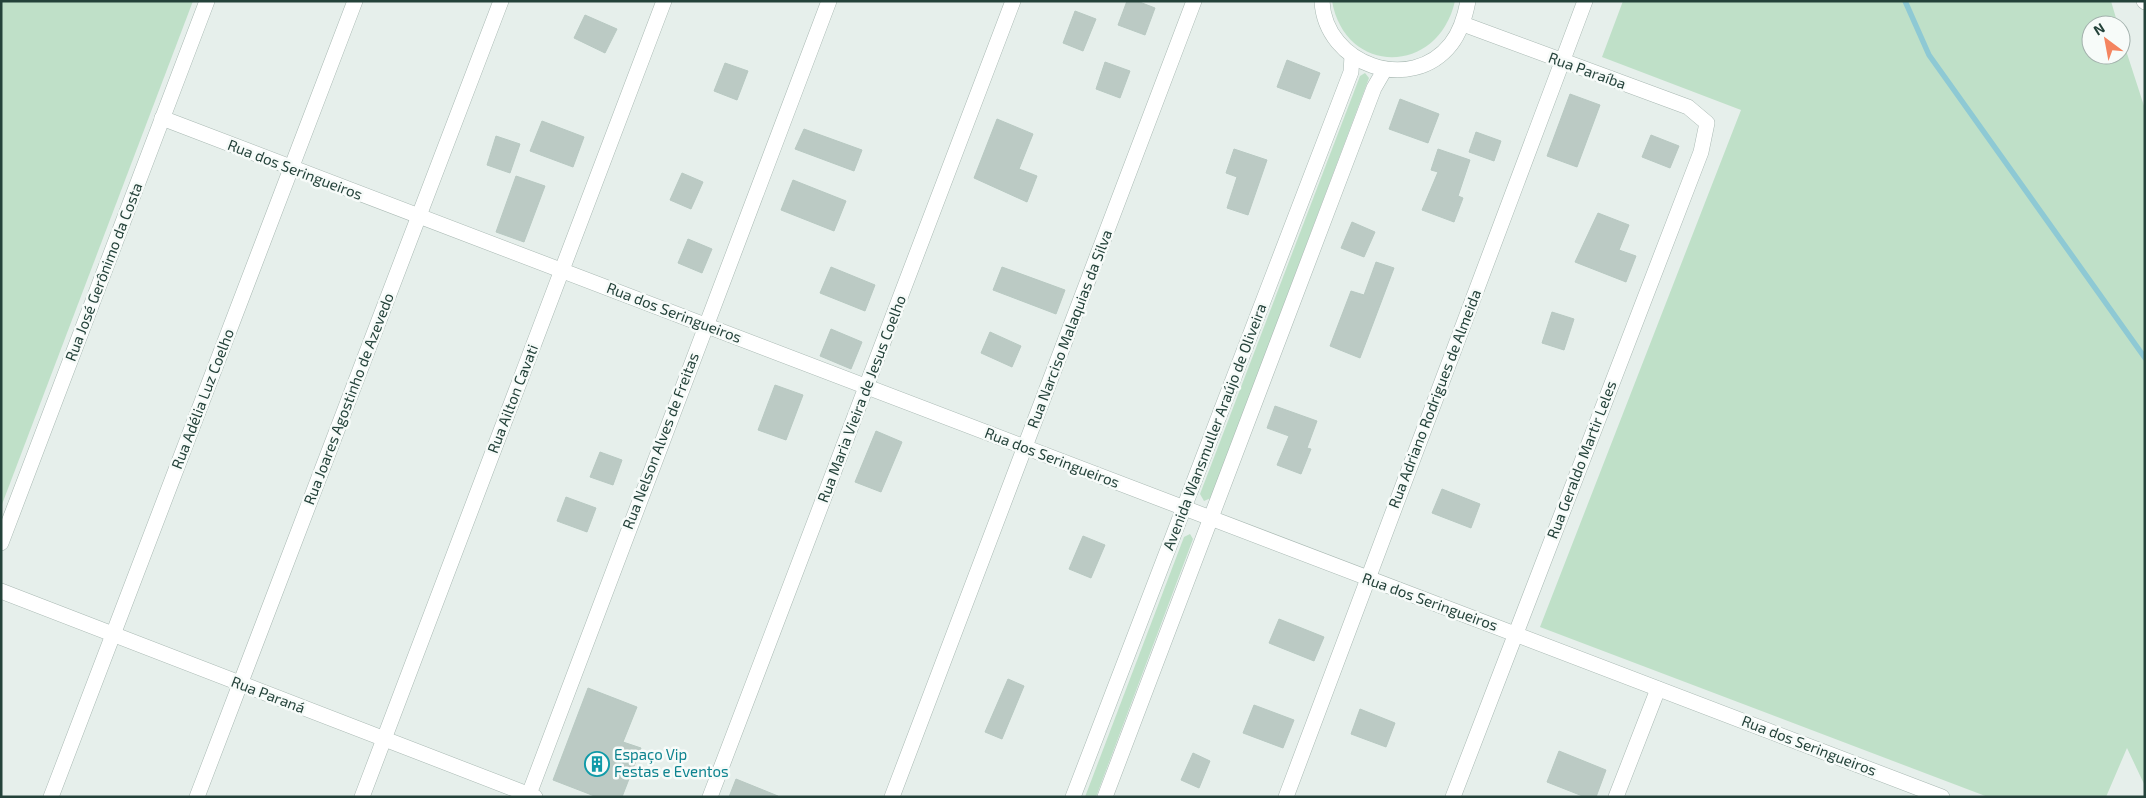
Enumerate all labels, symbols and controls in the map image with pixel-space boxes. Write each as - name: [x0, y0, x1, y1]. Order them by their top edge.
- north arrow: [2081, 15, 2131, 65]
- text: N: [2090, 19, 2108, 38]
- street label: Rua Paraíba: [1546, 48, 1629, 92]
- street label: Rua dos Seringueiros: [225, 135, 365, 203]
- street label: Rua José Gerônimo da Costa: [61, 180, 145, 363]
- street label: Rua Narciso Malaquias da Silva: [1023, 227, 1115, 430]
- street label: Rua dos Seringueiros: [604, 278, 744, 346]
- street label: Rua Adriano Rodrigues de Almeida: [1384, 287, 1484, 510]
- street label: Rua Joares Agostinho de Azevedo: [299, 290, 397, 507]
- street label: Rua Maria Vieira de Jesus Coelho: [813, 292, 909, 505]
- street label: Avenida Wansmuller Araújo de Oliveira: [1159, 301, 1271, 553]
- street label: Rua Adélia Luz Coelho: [167, 326, 237, 471]
- street label: Rua Ailton Cavati: [483, 342, 541, 456]
- street label: Rua Nelson Alves de Freitas: [618, 350, 702, 531]
- street label: Rua Geraldo Martir Leles: [1543, 378, 1620, 541]
- street label: Rua dos Seringueiros: [982, 423, 1122, 491]
- street label: Rua dos Seringueiros: [1360, 568, 1501, 634]
- street label: Rua Paraná: [229, 672, 308, 716]
- street label: Rua dos Seringueiros: [1739, 711, 1879, 779]
- place label: Espaço Vip Festas e Eventos: [614, 745, 729, 780]
- building icon: Espaço Vip Festas e Eventos: [584, 751, 610, 777]

